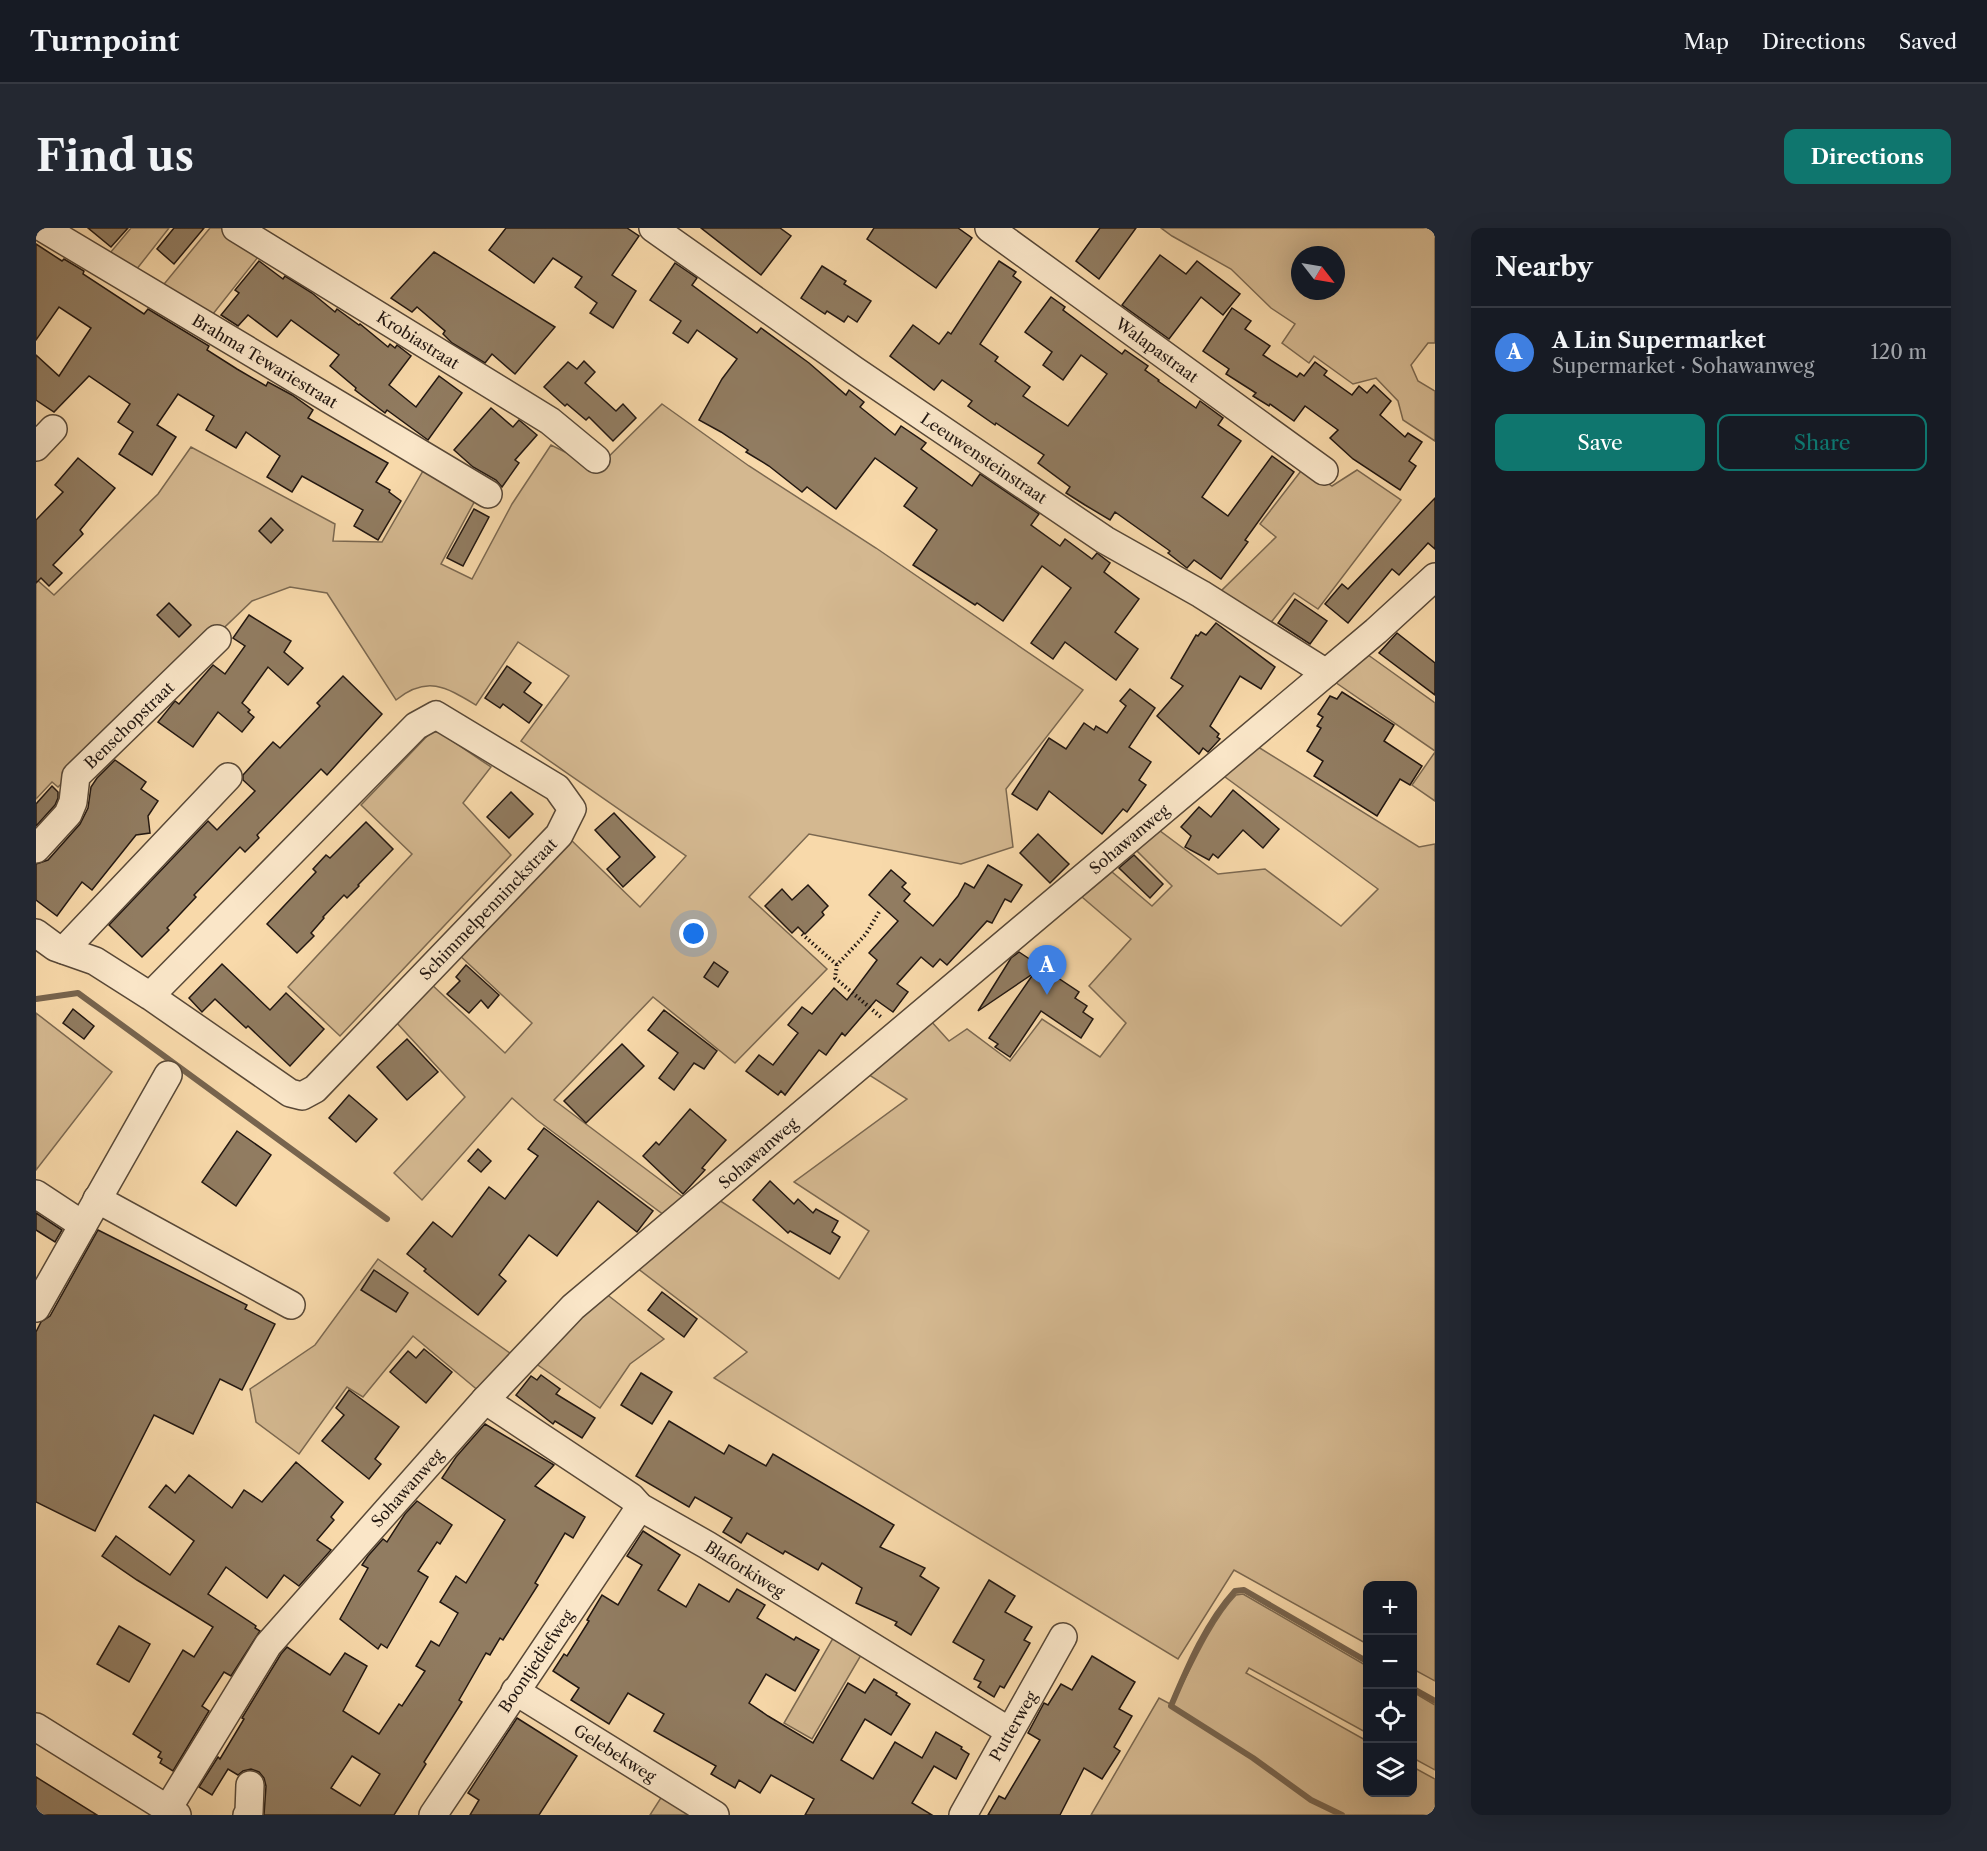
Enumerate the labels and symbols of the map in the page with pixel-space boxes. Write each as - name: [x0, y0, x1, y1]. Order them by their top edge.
- north arrow: [1291, 246, 1345, 300]
- street label: Krobiastraat: [373, 307, 463, 373]
- street label: Brahma Tewariestraat: [189, 310, 342, 412]
- street label: Walapastraat: [1111, 313, 1203, 387]
- street label: Leeuwensteinstraat: [917, 408, 1051, 508]
- street label: Benschopstraat: [80, 677, 178, 773]
- street label: Sohawanweg: [1085, 799, 1174, 878]
- street label: Schimmelpenninckstraat: [415, 834, 561, 984]
- your location: [679, 919, 708, 948]
- pin: A: [1028, 946, 1066, 995]
- street label: Sohawanweg: [714, 1113, 802, 1193]
- street label: Sohawanweg: [367, 1444, 448, 1531]
- street label: Blaforkiweg: [701, 1537, 789, 1602]
- street label: Boontjediefweg: [494, 1605, 578, 1716]
- street label: Putterweg: [985, 1687, 1041, 1765]
- street label: Gelebekweg: [570, 1720, 660, 1786]

